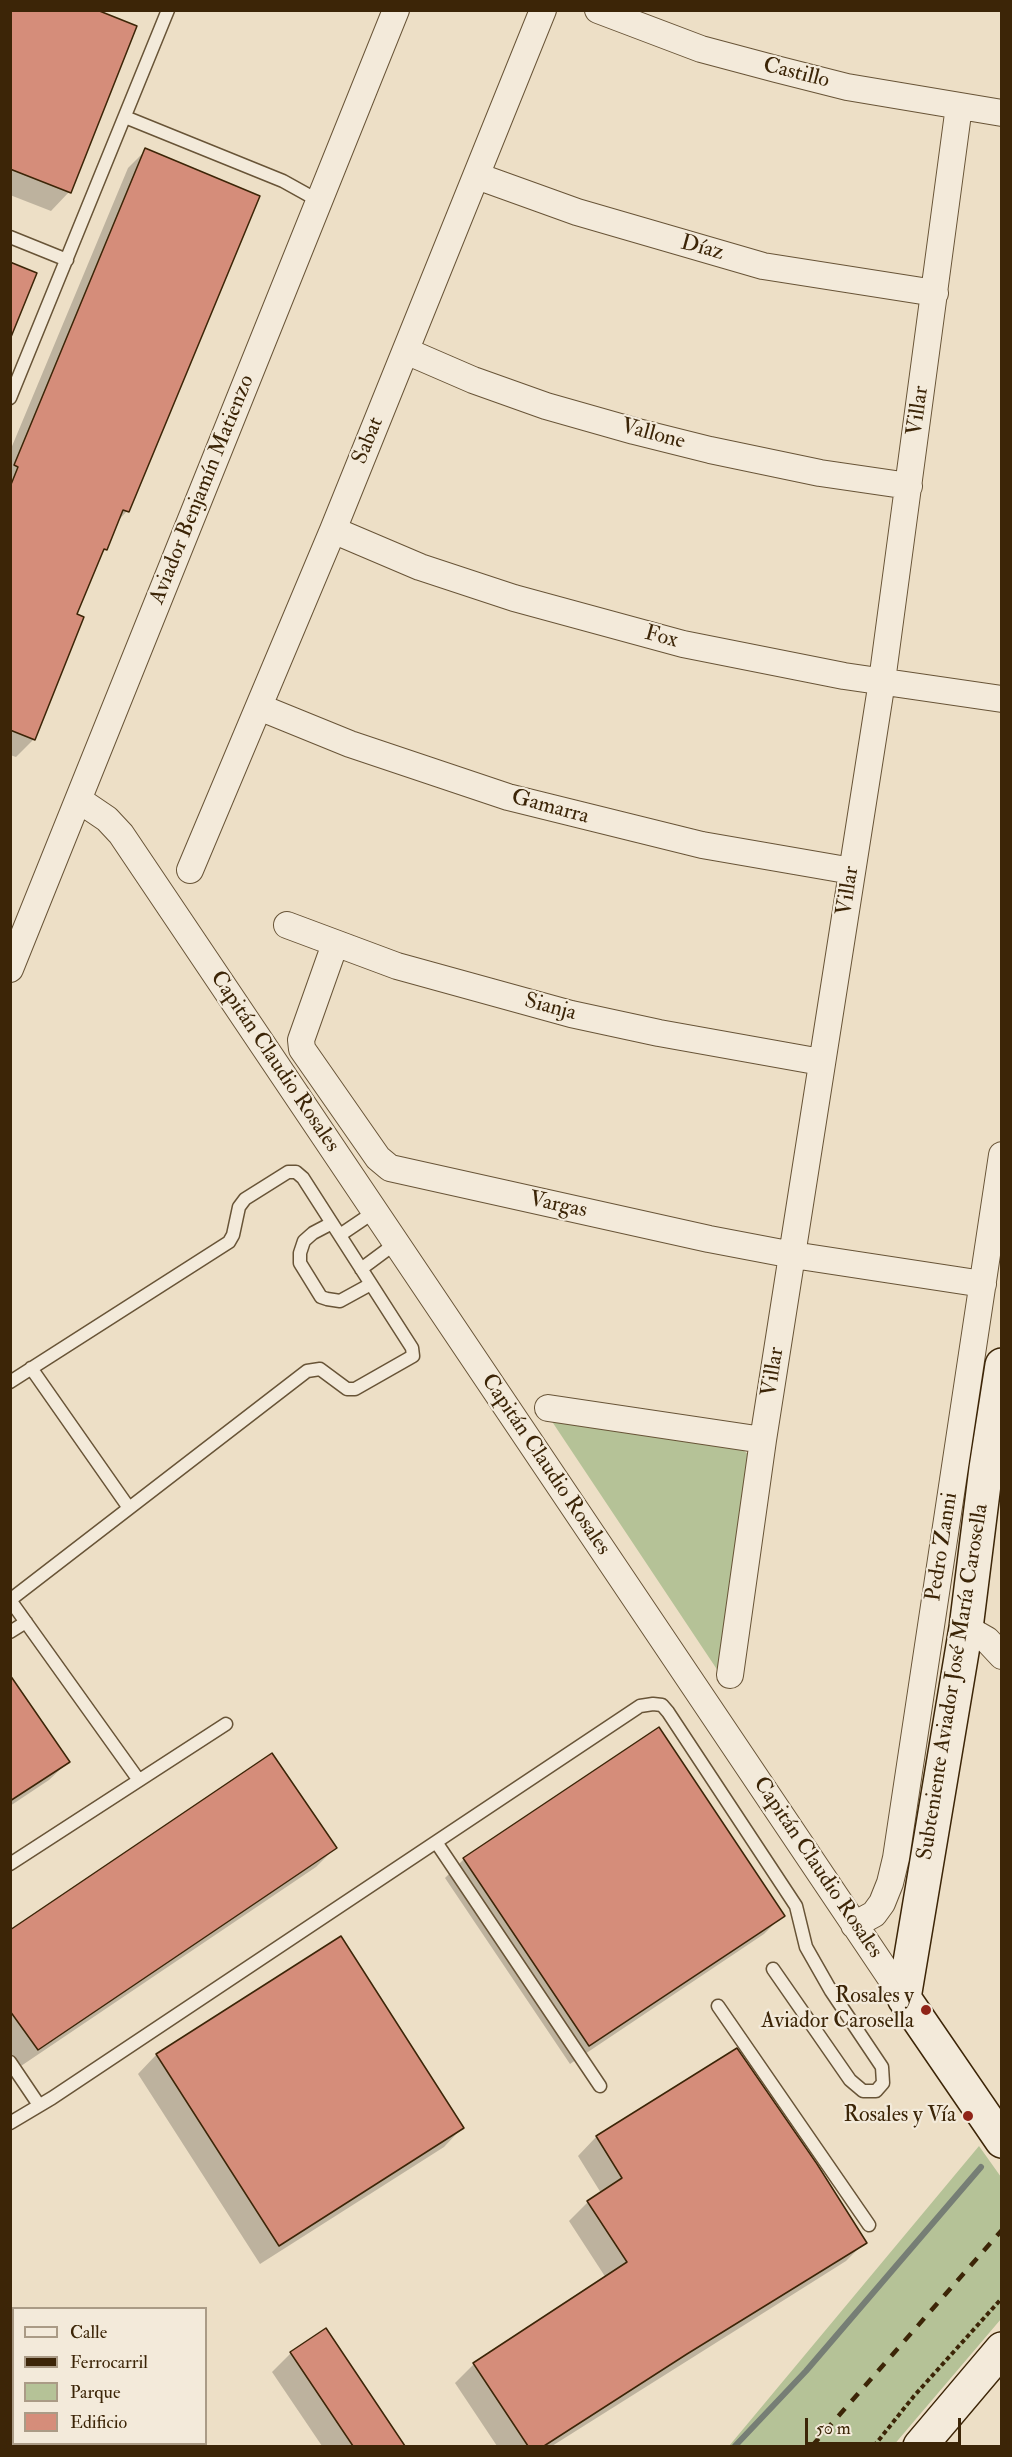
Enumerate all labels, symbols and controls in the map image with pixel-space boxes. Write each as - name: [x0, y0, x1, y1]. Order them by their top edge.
- street label: Castillo: [760, 53, 832, 95]
- street label: Díaz: [678, 231, 726, 267]
- street label: Aviador Benjamín Matienzo: [145, 372, 261, 608]
- street label: Villar: [902, 384, 936, 438]
- street label: Sabat: [348, 414, 390, 468]
- street label: Vallone: [618, 414, 688, 456]
- street label: Fox: [641, 621, 681, 655]
- street label: Gamarra: [508, 785, 592, 831]
- street label: Villar: [832, 864, 866, 918]
- street label: Capitán Claudio Rosales: [204, 966, 344, 1158]
- street label: Sianja: [521, 988, 579, 1028]
- street label: Vargas: [527, 1187, 589, 1225]
- street label: Villar: [757, 1345, 791, 1399]
- street label: Capitán Claudio Rosales: [475, 1369, 615, 1561]
- street label: Pedro Zanni: [921, 1491, 965, 1603]
- street label: Subteniente Aviador José María Carosella: [913, 1502, 995, 1862]
- street label: Capitán Claudio Rosales: [747, 1772, 887, 1964]
- place label: Rosales y Aviador Carosella: [761, 1984, 914, 2036]
- marker: Rosales y Aviador Carosella: [919, 2003, 933, 2017]
- place label: Rosales y Vía: [843, 2103, 956, 2129]
- marker: Rosales y Vía: [961, 2109, 975, 2123]
- legend: [12, 2307, 207, 2445]
- text: Calle: [70, 2321, 107, 2344]
- text: Ferrocarril: [70, 2351, 148, 2374]
- text: Parque: [70, 2381, 120, 2404]
- scale bar: [808, 2406, 964, 2444]
- text: Edificio: [70, 2411, 127, 2434]
- text: 50 m: [816, 2417, 851, 2440]

